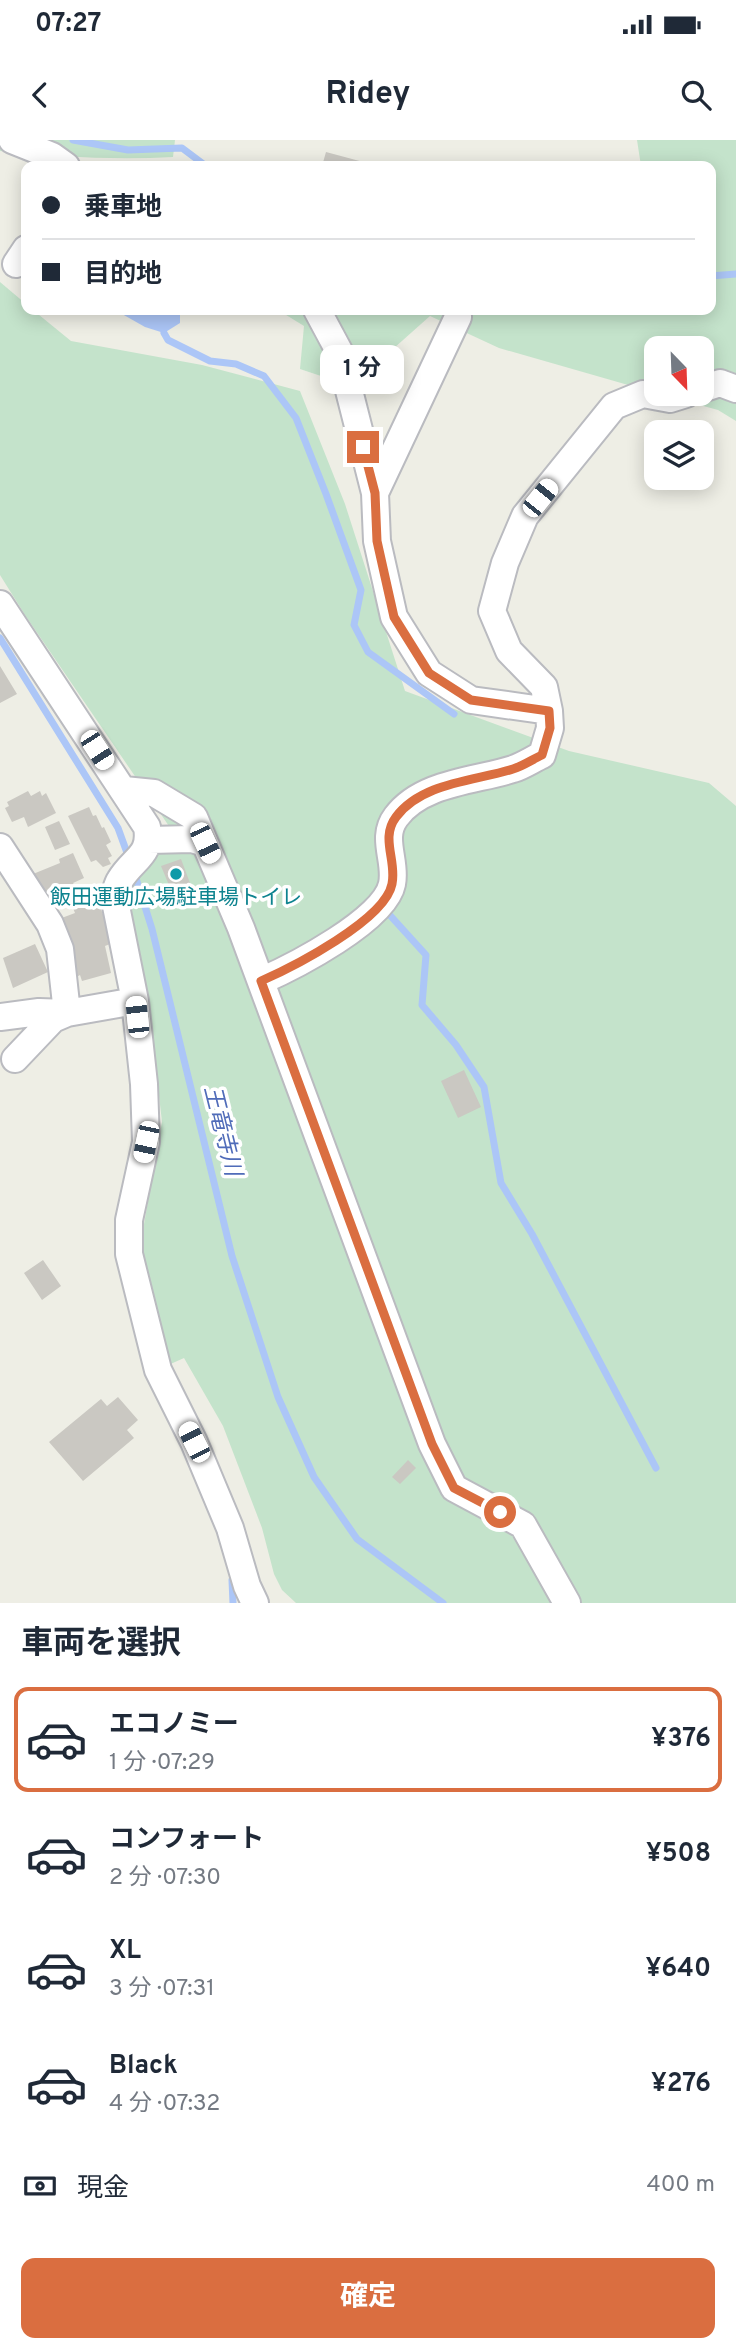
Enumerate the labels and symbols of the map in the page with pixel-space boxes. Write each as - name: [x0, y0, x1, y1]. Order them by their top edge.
- north arrow: [644, 336, 714, 406]
- callout: 1 分: [321, 345, 405, 394]
- route end: [347, 431, 379, 463]
- car: [519, 475, 562, 521]
- car: [77, 727, 118, 773]
- car: [187, 820, 224, 866]
- marker: 飯田運動広場駐車場トイレ: [168, 866, 184, 882]
- place label: 飯田運動広場駐車場トイレ: [50, 885, 302, 912]
- car: [125, 995, 150, 1039]
- water label: 王竜寺川: [196, 1083, 247, 1182]
- car: [132, 1119, 161, 1165]
- car: [176, 1419, 213, 1465]
- route start: [484, 1496, 516, 1528]

